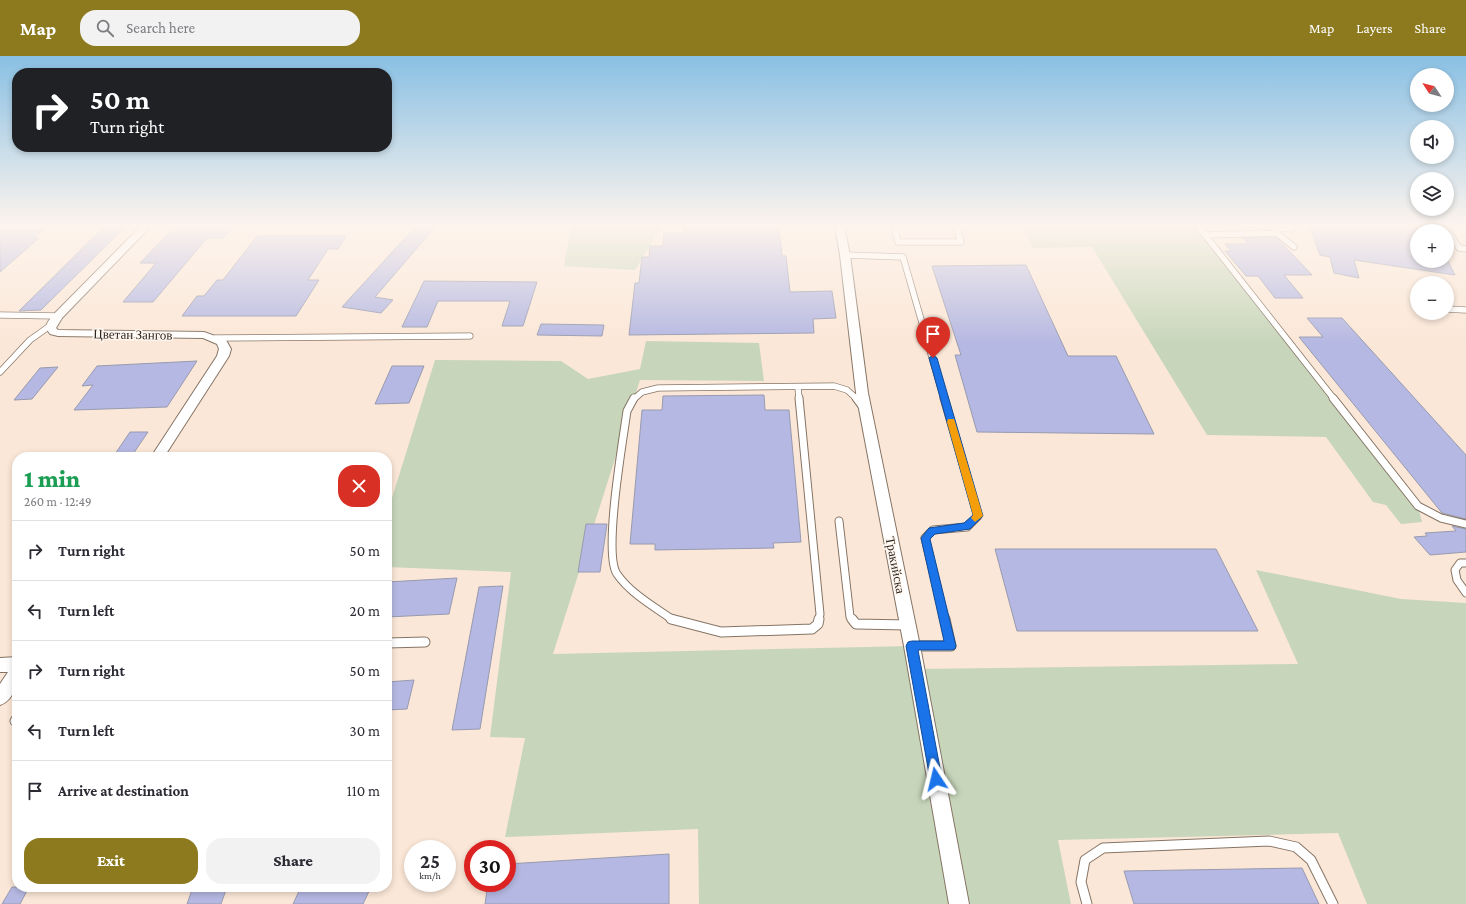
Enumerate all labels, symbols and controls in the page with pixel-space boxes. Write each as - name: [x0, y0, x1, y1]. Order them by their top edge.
- search box: [80, 10, 360, 46]
- icon: search: [94, 17, 116, 39]
- text: Map: [20, 18, 56, 39]
- text: Search here: [126, 20, 195, 36]
- text: Map: [1309, 20, 1334, 36]
- text: Layers: [1356, 20, 1393, 36]
- text: Share: [1415, 20, 1446, 36]
- north arrow: [1410, 68, 1454, 112]
- map controls: [1410, 68, 1454, 320]
- icon: right: [24, 84, 76, 136]
- text: 50 m: [90, 84, 150, 115]
- text: Turn right: [90, 117, 164, 137]
- button: sound: [1410, 120, 1454, 164]
- button: layers: [1410, 172, 1454, 216]
- button: +: [1410, 224, 1454, 268]
- button: −: [1410, 276, 1454, 320]
- pin: [916, 317, 950, 358]
- icon: arrive: [922, 323, 944, 345]
- street label: Цветан Зангов: [93, 326, 173, 343]
- text: 1 min: [24, 465, 80, 492]
- button: close: [338, 465, 380, 507]
- text: 260 m · 12:49: [24, 494, 92, 509]
- street label: Тракийска: [883, 535, 908, 595]
- icon: right: [24, 540, 46, 562]
- text: Turn right: [58, 543, 125, 559]
- text: 50 m: [350, 543, 380, 559]
- icon: left: [24, 600, 46, 622]
- text: Turn left: [58, 603, 114, 619]
- text: 20 m: [350, 603, 380, 619]
- icon: right: [24, 660, 46, 682]
- text: Turn right: [58, 663, 125, 679]
- text: 50 m: [350, 663, 380, 679]
- icon: left: [24, 720, 46, 742]
- text: Turn left: [58, 723, 114, 739]
- text: 30 m: [350, 723, 380, 739]
- position arrow: [915, 758, 957, 800]
- icon: arrive: [24, 780, 46, 802]
- text: Arrive at destination: [58, 783, 189, 799]
- text: 110 m: [347, 783, 380, 799]
- button: Exit: [24, 838, 198, 884]
- button: Share: [206, 838, 380, 884]
- speed limit sign: 30: [464, 840, 516, 892]
- text: 25: [420, 850, 440, 872]
- text: km/h: [419, 870, 441, 881]

